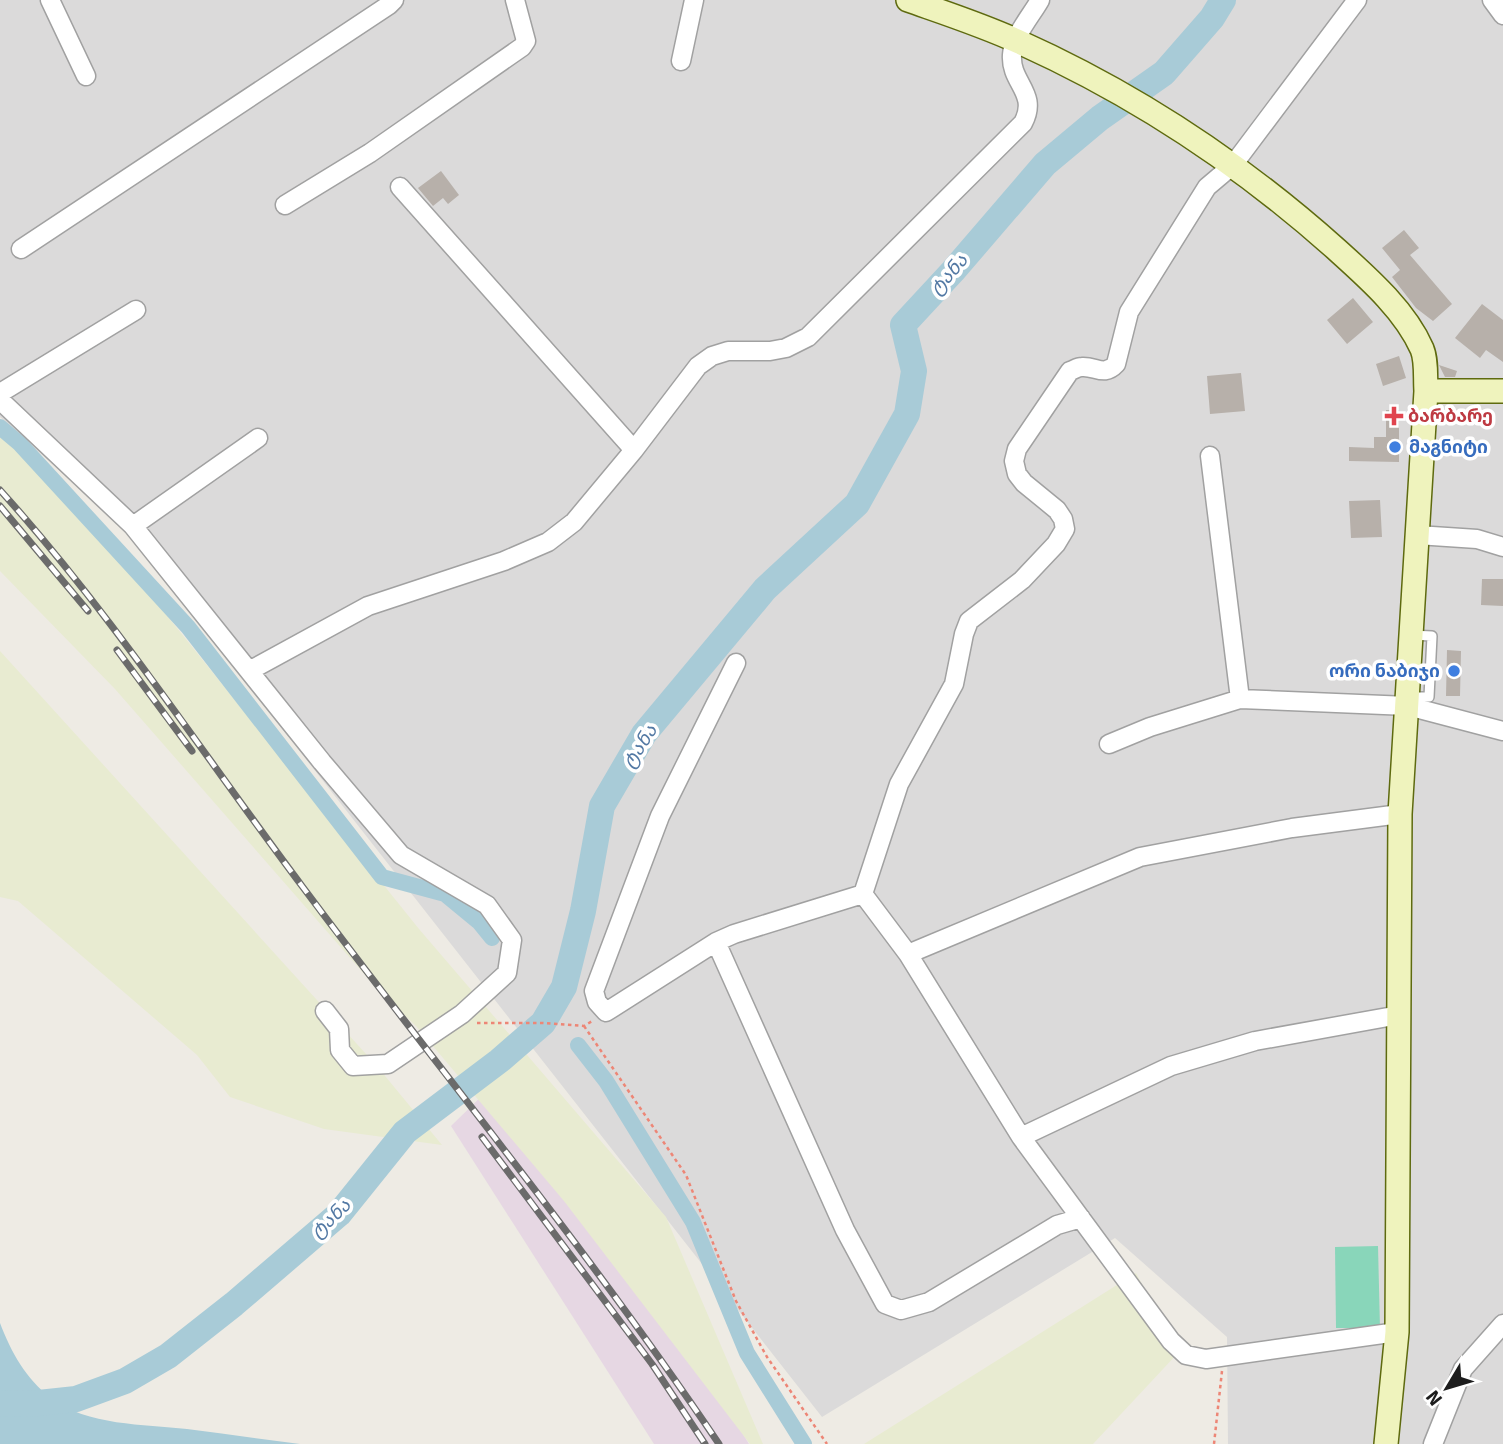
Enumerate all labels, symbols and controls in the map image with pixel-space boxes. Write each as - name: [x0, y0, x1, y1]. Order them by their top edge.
- water label: ტანა: [924, 249, 974, 300]
- place label: ბარბარე: [1408, 405, 1493, 427]
- marker: ბარბარე: [1386, 408, 1402, 424]
- place label: მაგნიტი: [1409, 436, 1488, 458]
- marker: მაგნიტი: [1387, 439, 1403, 455]
- place label: ორი ნაბიჯი: [1329, 660, 1440, 682]
- marker: ორი ნაბიჯი: [1446, 663, 1462, 679]
- water label: ტანა: [617, 720, 663, 773]
- water label: ტანა: [305, 1193, 356, 1244]
- north arrow: [1412, 1353, 1482, 1423]
- text: N: [1421, 1385, 1448, 1410]

